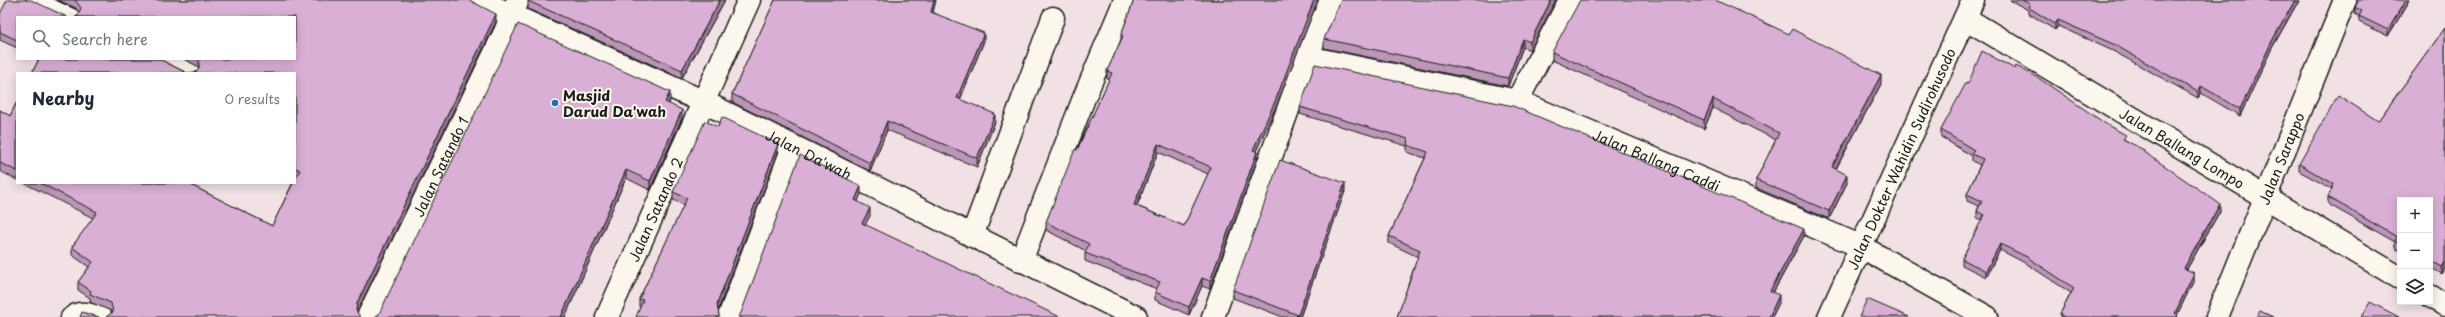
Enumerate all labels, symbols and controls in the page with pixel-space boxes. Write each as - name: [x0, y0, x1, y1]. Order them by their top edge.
- search box: [16, 16, 296, 60]
- icon: search: [30, 27, 52, 49]
- text: Search here: [62, 27, 148, 50]
- street label: Jalan Dokter Wahidin Sudirohusodo: [1841, 44, 1960, 273]
- text: Nearby: [32, 85, 94, 111]
- place label: Masjid Darud Da'wah: [563, 85, 666, 122]
- text: 0 results: [225, 89, 280, 108]
- marker: Masjid Darud Da'wah: [550, 98, 560, 108]
- street label: Jalan Ballang Lompo: [2116, 102, 2249, 193]
- street label: Jalan Sarappo: [2253, 109, 2309, 208]
- street label: Jalan Satando 1: [407, 113, 473, 220]
- street label: Jalan Da'wah: [762, 124, 855, 184]
- street label: Jalan Ballang Caddi: [1589, 124, 1724, 196]
- street label: Jalan Satando 2: [623, 154, 688, 265]
- map controls: [2397, 197, 2433, 305]
- button: +: [2397, 197, 2433, 233]
- button: −: [2397, 233, 2433, 269]
- button: layers: [2397, 269, 2433, 305]

